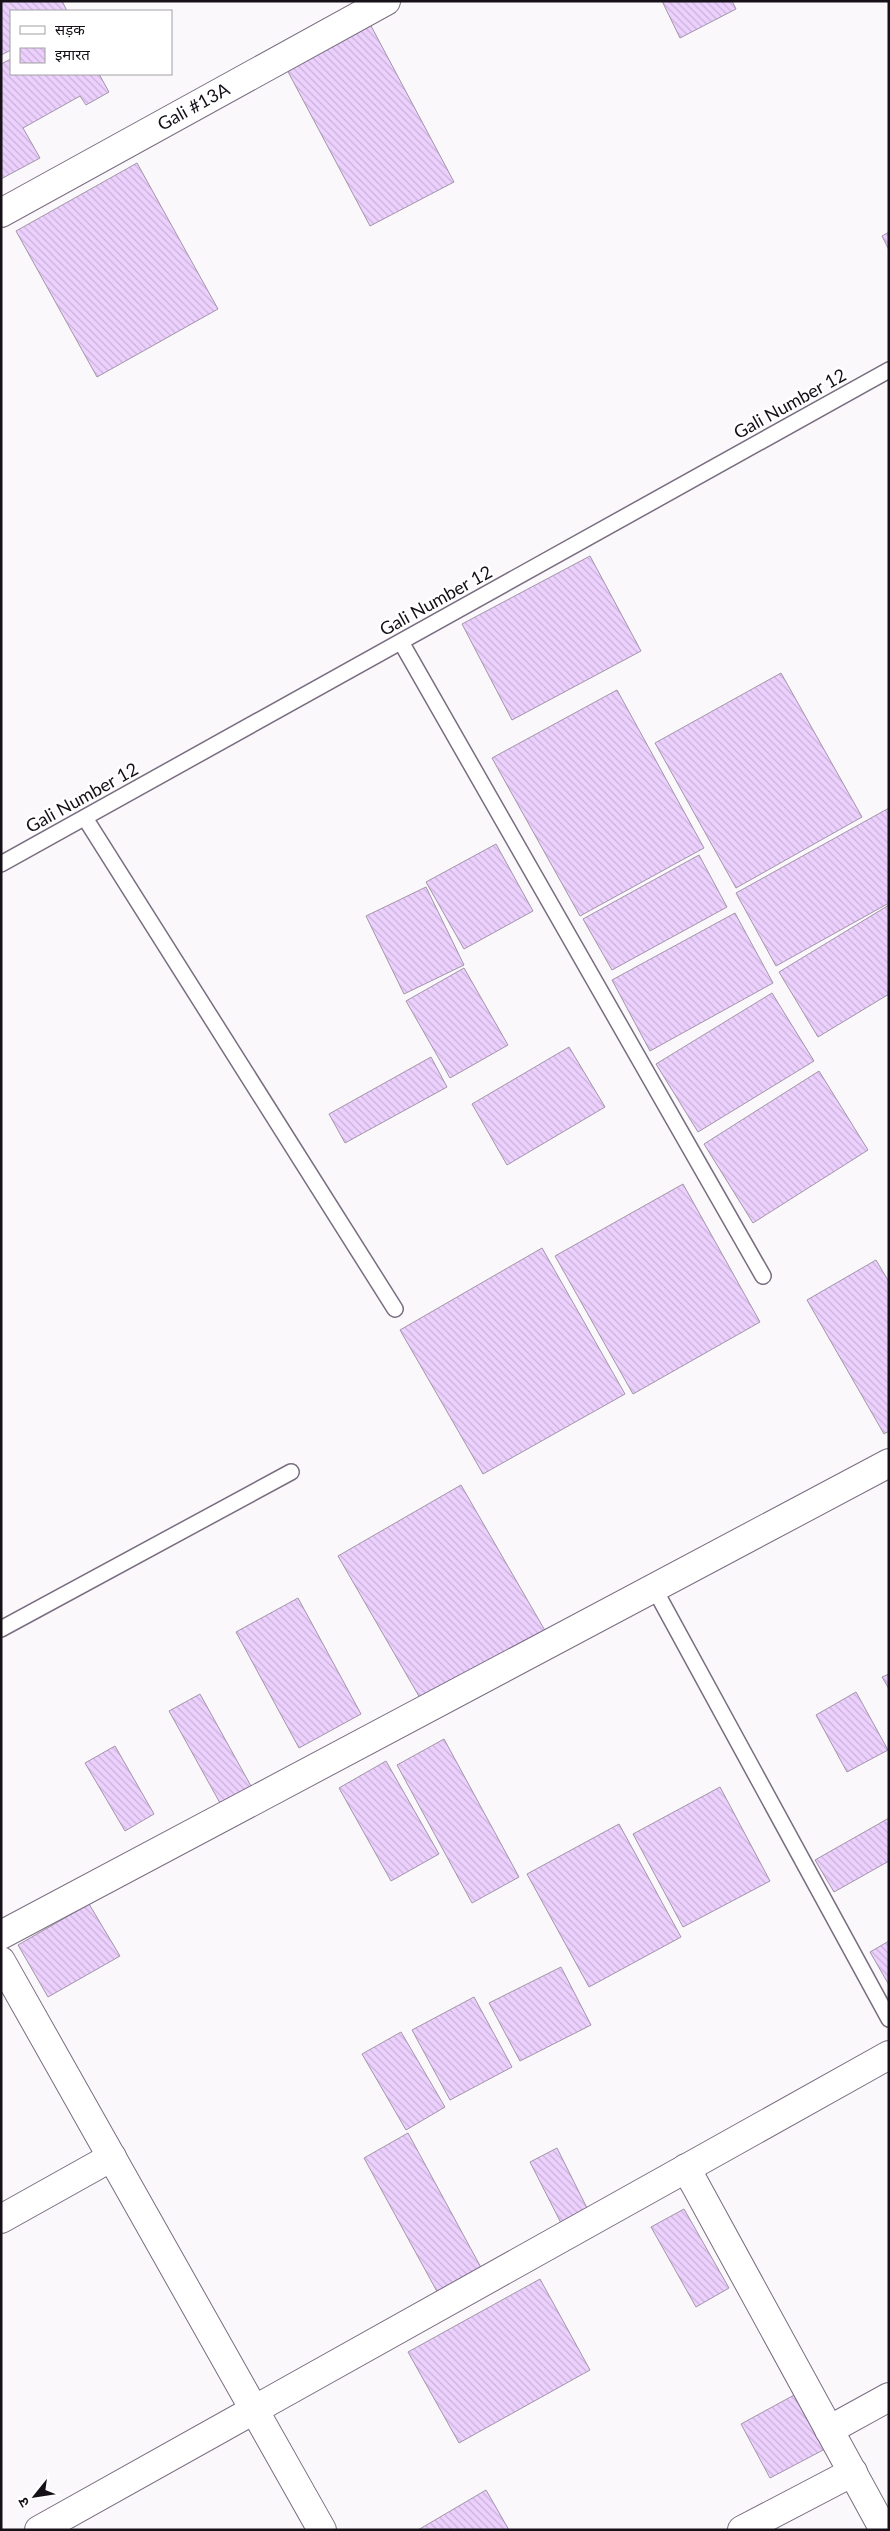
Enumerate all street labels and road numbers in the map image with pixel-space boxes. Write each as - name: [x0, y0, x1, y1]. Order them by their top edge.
- street label: Gali #13A: [153, 77, 234, 135]
- street label: Gali Number 12: [730, 363, 849, 443]
- street label: Gali Number 12: [376, 560, 495, 640]
- street label: Gali Number 12: [22, 757, 141, 837]

